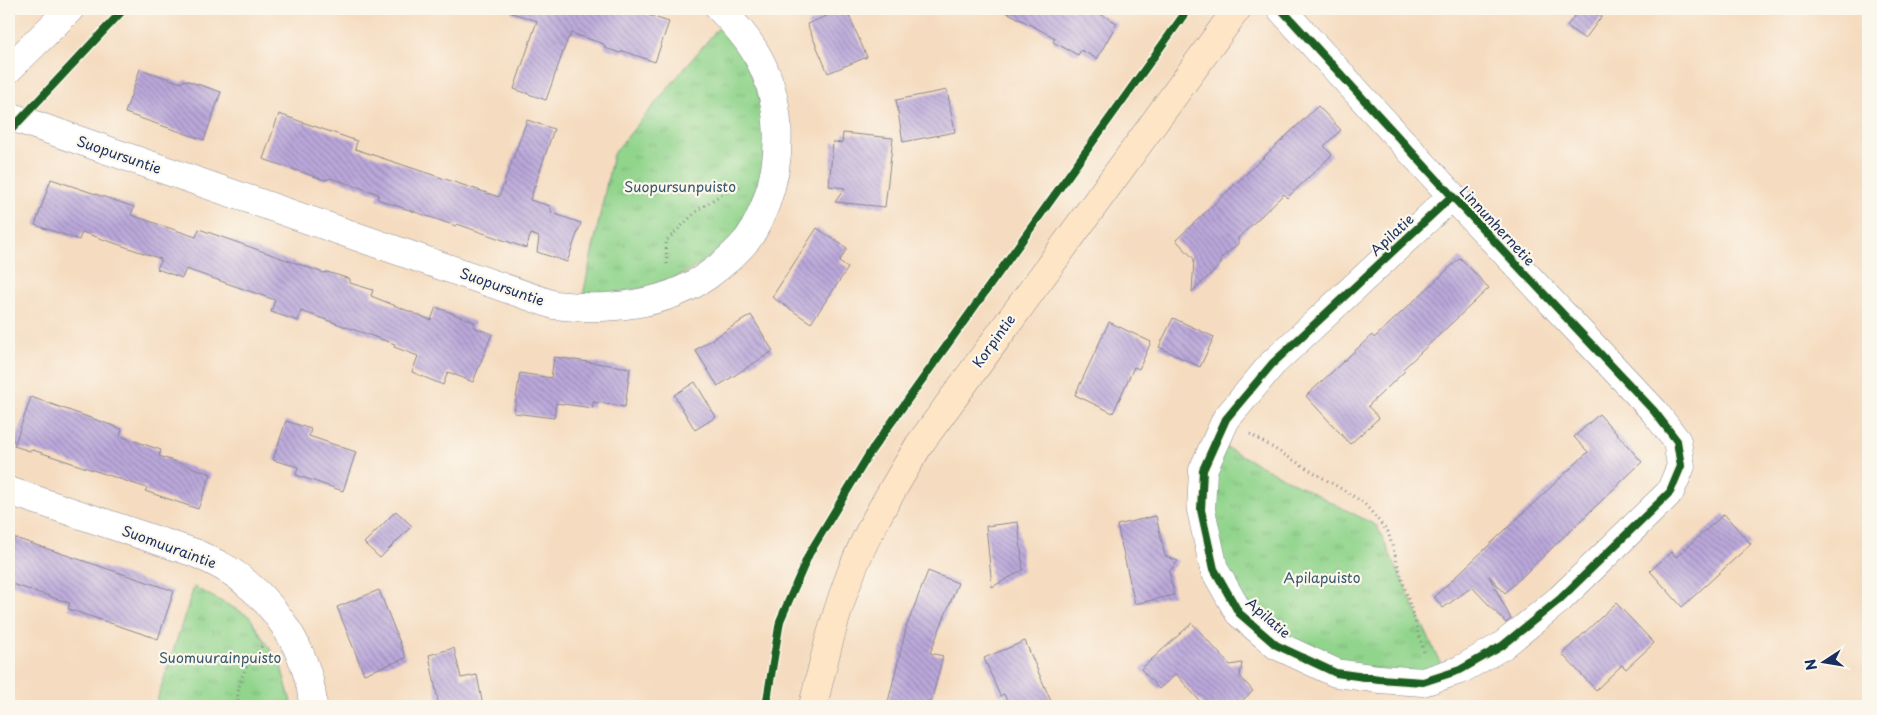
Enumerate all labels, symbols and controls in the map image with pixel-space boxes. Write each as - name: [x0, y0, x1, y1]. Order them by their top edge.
- street label: Suopursuntie: [74, 130, 164, 179]
- park label: Suopursunpuisto: [624, 176, 736, 197]
- street label: Linnunhernetie: [1455, 181, 1540, 270]
- street label: Apilatie: [1365, 209, 1418, 260]
- street label: Suopursuntie: [457, 262, 547, 311]
- street label: Korpintie: [967, 310, 1020, 372]
- street label: Suomuuraintie: [119, 520, 219, 573]
- park label: Apilapuisto: [1284, 567, 1361, 588]
- street label: Apilatie: [1241, 592, 1295, 643]
- north arrow: [1800, 638, 1850, 688]
- park label: Suomuurainpuisto: [159, 647, 281, 668]
- text: N: [1799, 657, 1822, 672]

